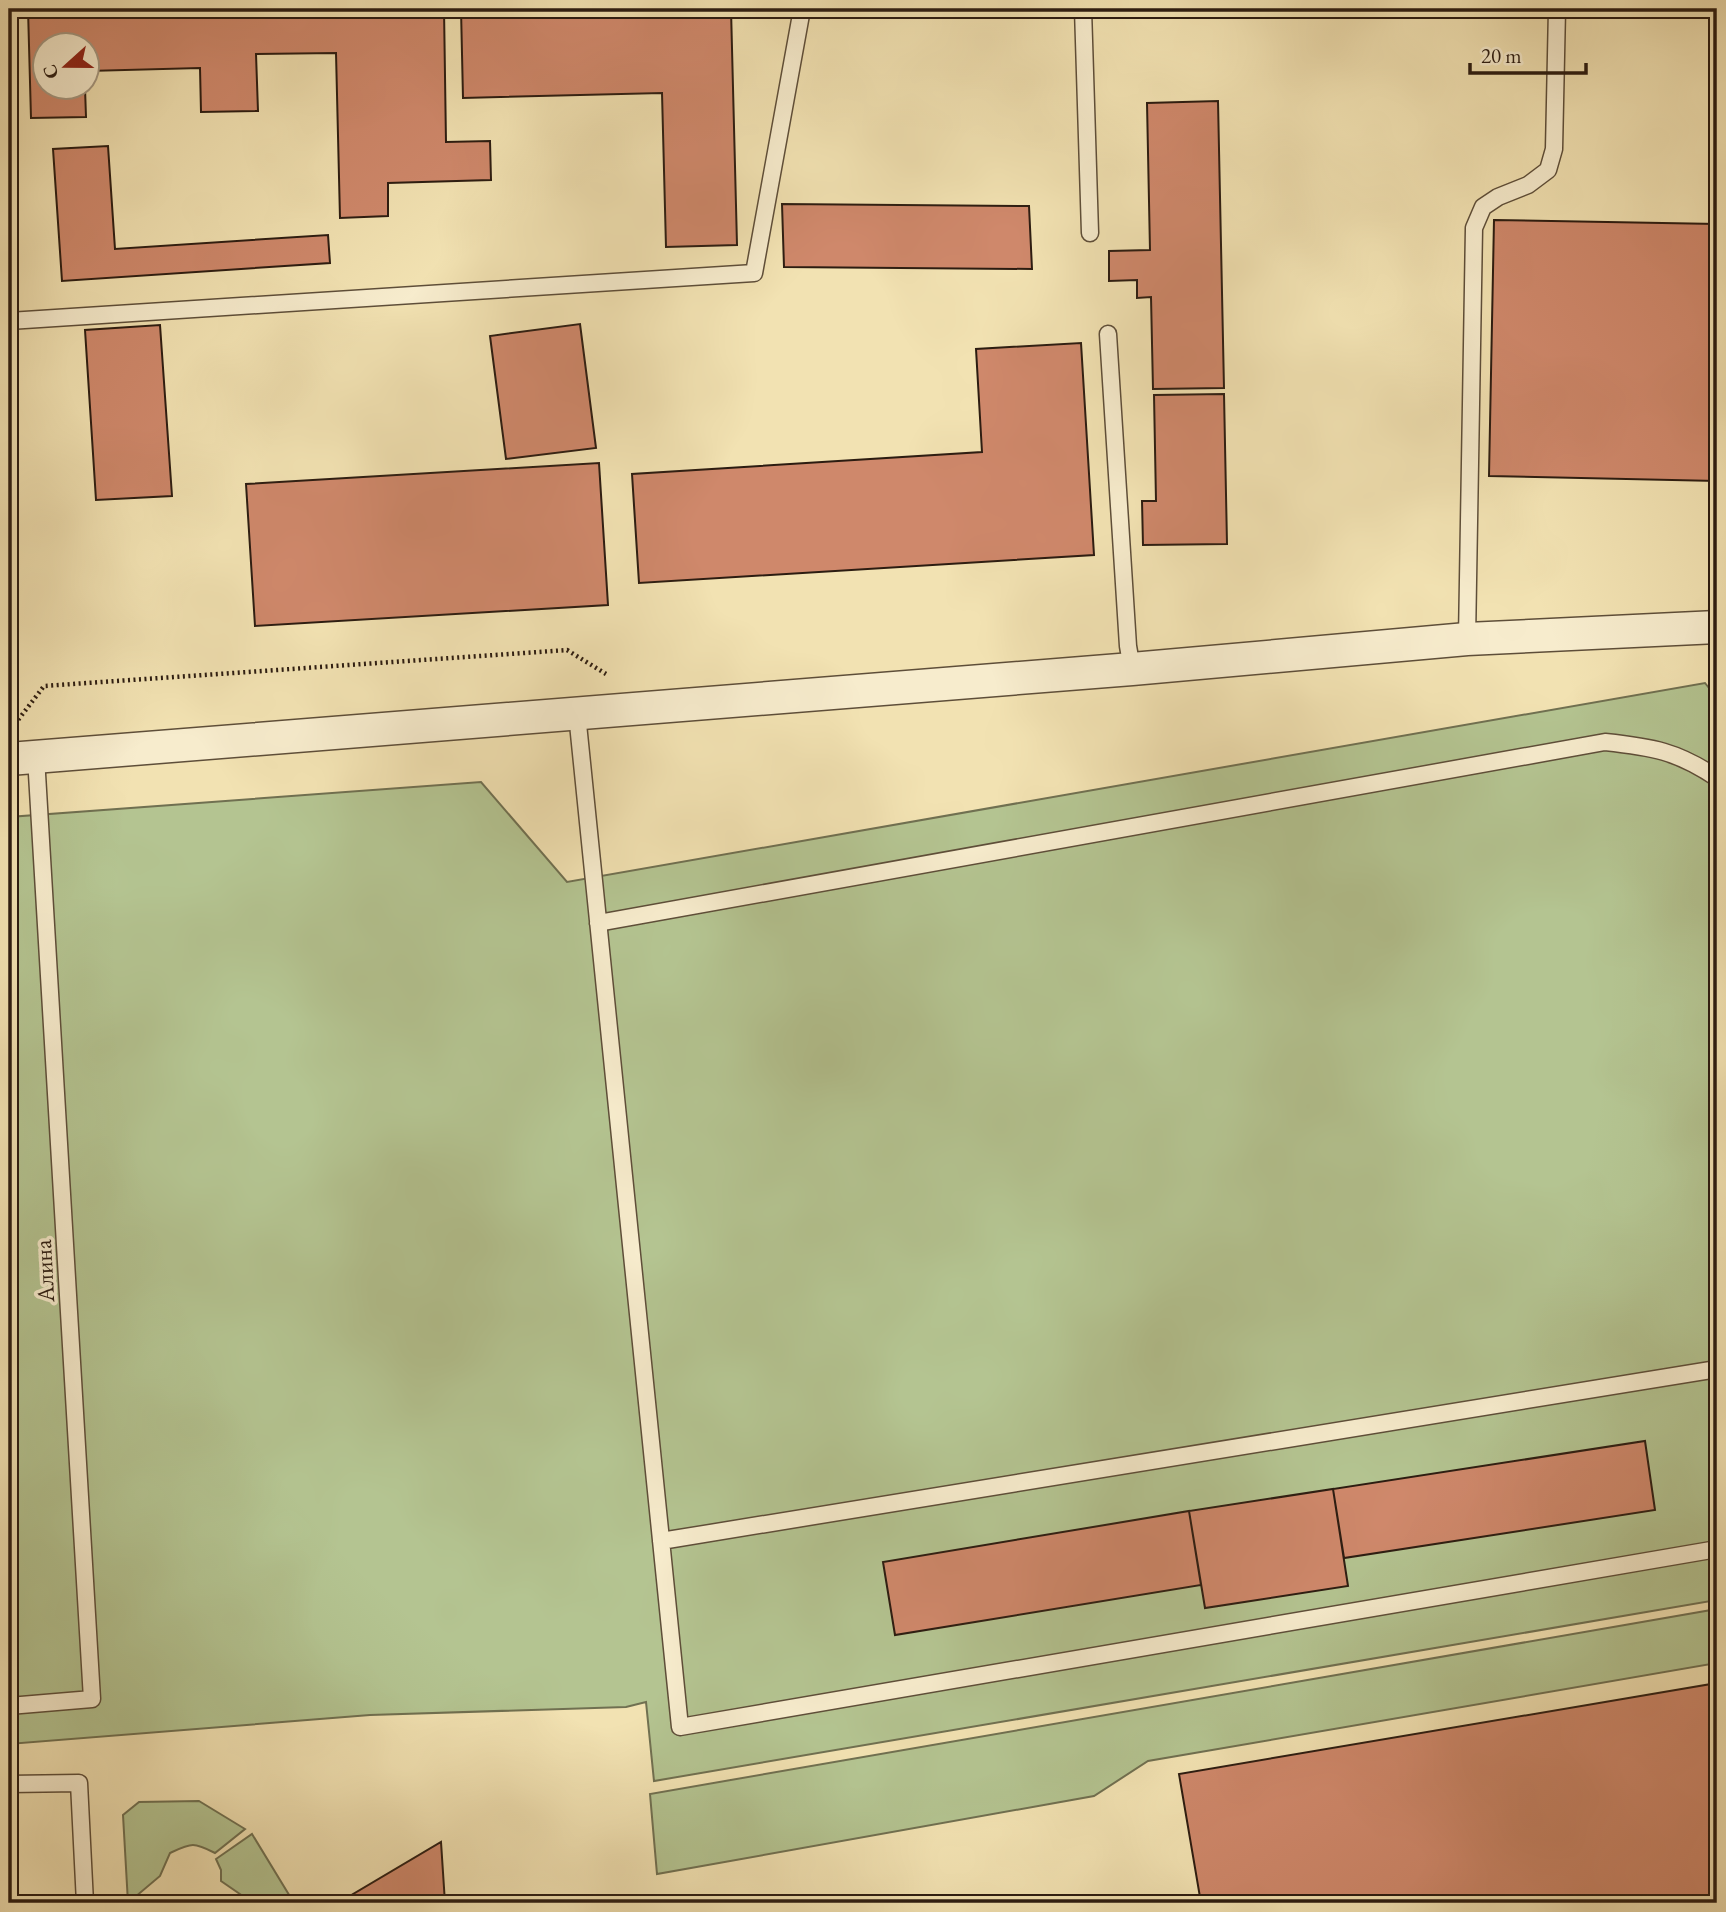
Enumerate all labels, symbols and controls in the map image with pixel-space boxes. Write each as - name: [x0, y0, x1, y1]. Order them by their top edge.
- north arrow: [32, 32, 102, 102]
- scale bar: [1470, 32, 1586, 76]
- text: 20 m: [1481, 42, 1522, 69]
- text: С: [37, 61, 65, 83]
- street label: Алина: [27, 1238, 61, 1304]

